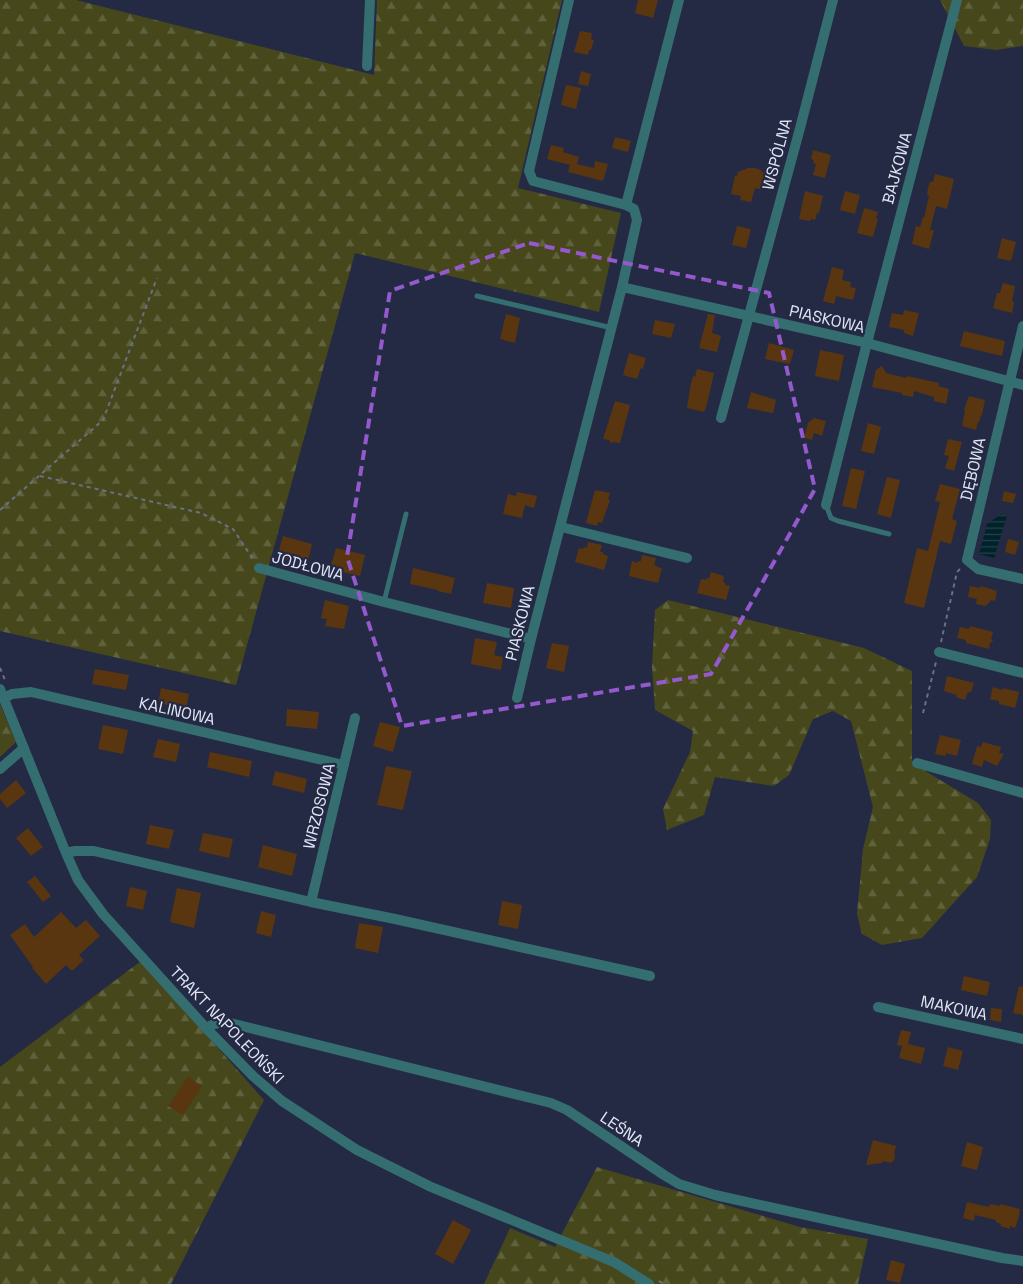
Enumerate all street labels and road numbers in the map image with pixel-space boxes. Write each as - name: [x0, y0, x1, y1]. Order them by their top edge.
- street label: WSPÓLNA: [757, 116, 797, 192]
- street label: BAJKOWA: [877, 130, 917, 206]
- street label: PIASKOWA: [787, 300, 867, 338]
- street label: DĘBOWA: [956, 435, 990, 503]
- street label: JODŁOWA: [270, 546, 346, 586]
- street label: PIASKOWA: [501, 583, 539, 663]
- street label: KALINOWA: [137, 692, 217, 730]
- street label: WRZOSOWA: [298, 761, 340, 851]
- street label: TRAKT NAPOLEOŃSKI: [165, 962, 289, 1088]
- street label: MAKOWA: [919, 991, 989, 1025]
- street label: LEŚNA: [596, 1107, 648, 1151]

